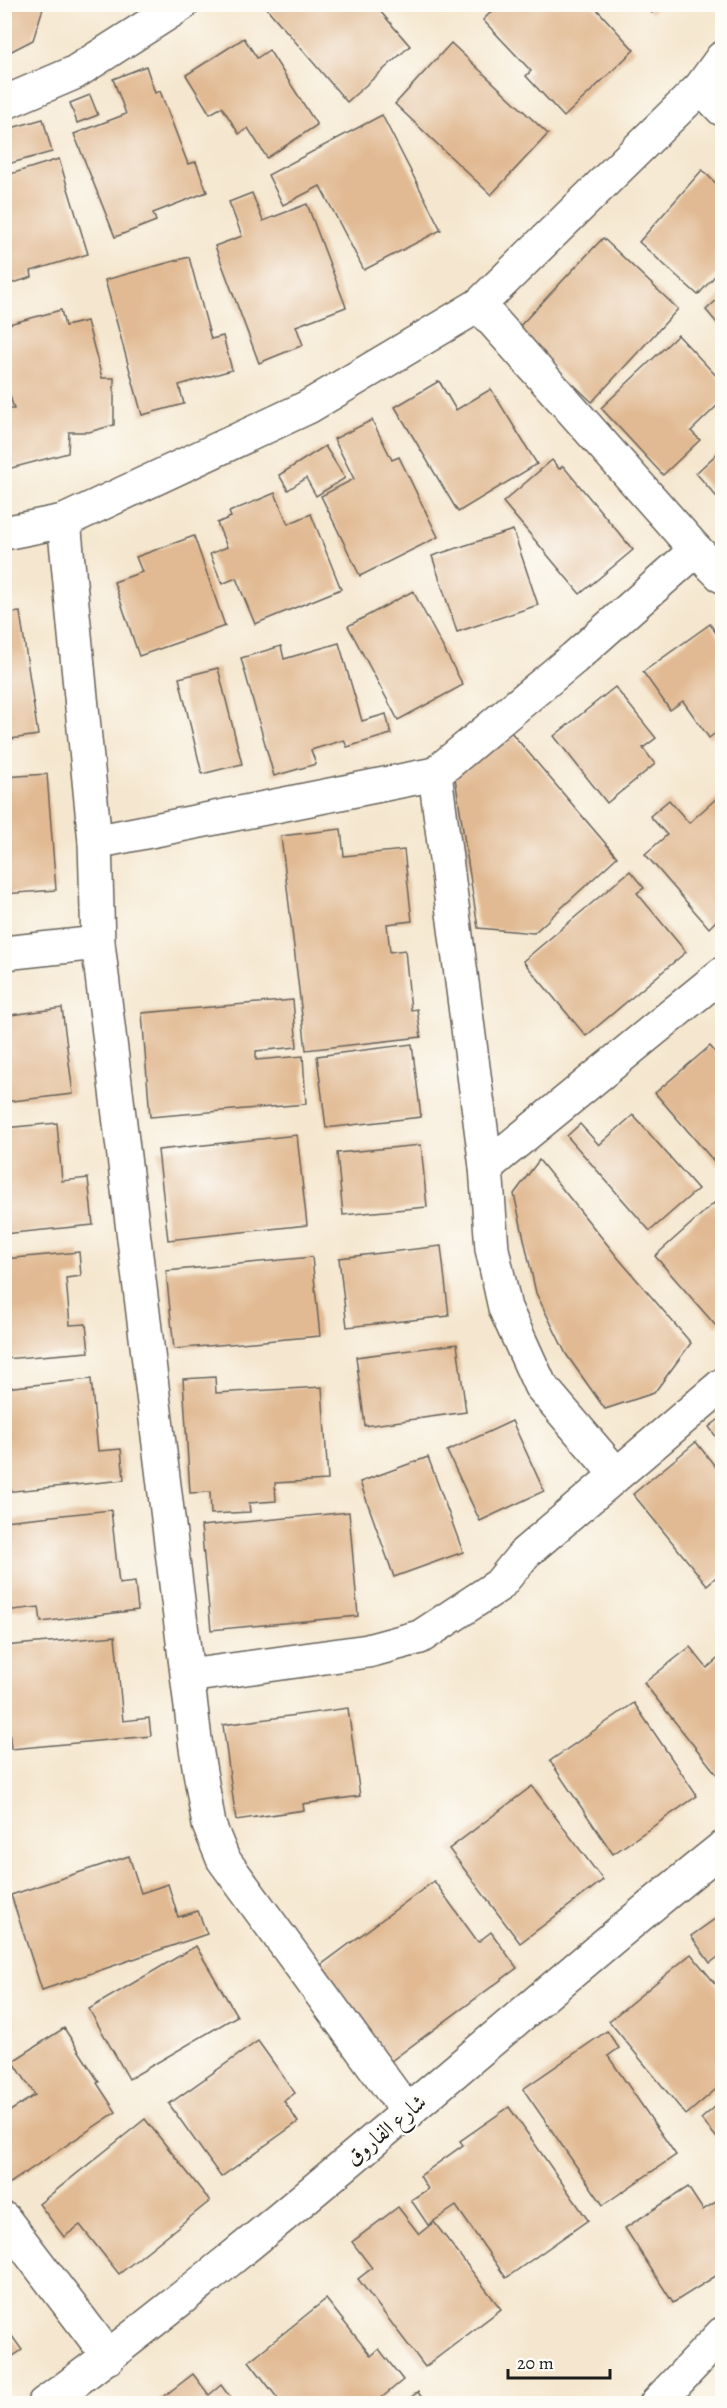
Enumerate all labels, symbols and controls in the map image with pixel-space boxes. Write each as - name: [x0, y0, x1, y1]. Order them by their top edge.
- street label: شارع الفاروق: [339, 2087, 435, 2175]
- scale bar: [508, 2342, 610, 2380]
- text: 20 m: [517, 2351, 554, 2375]

